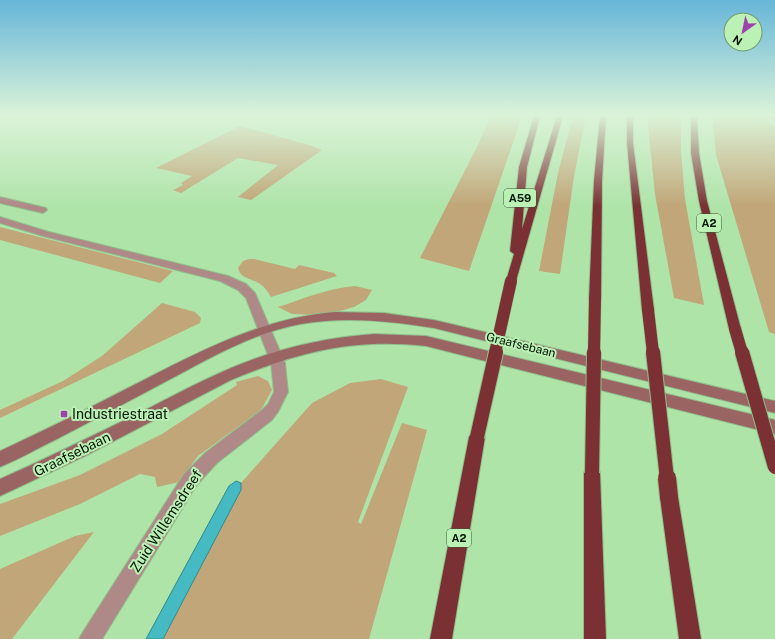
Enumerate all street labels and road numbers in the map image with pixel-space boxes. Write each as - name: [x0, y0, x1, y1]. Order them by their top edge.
- road number: A59: [504, 189, 536, 207]
- road number: A2: [697, 214, 721, 232]
- street label: Graafsebaan: [485, 330, 557, 360]
- street label: Graafsebaan: [31, 429, 113, 479]
- street label: Zuid Willemsdreef: [127, 466, 205, 575]
- road number: A2: [447, 529, 471, 547]

